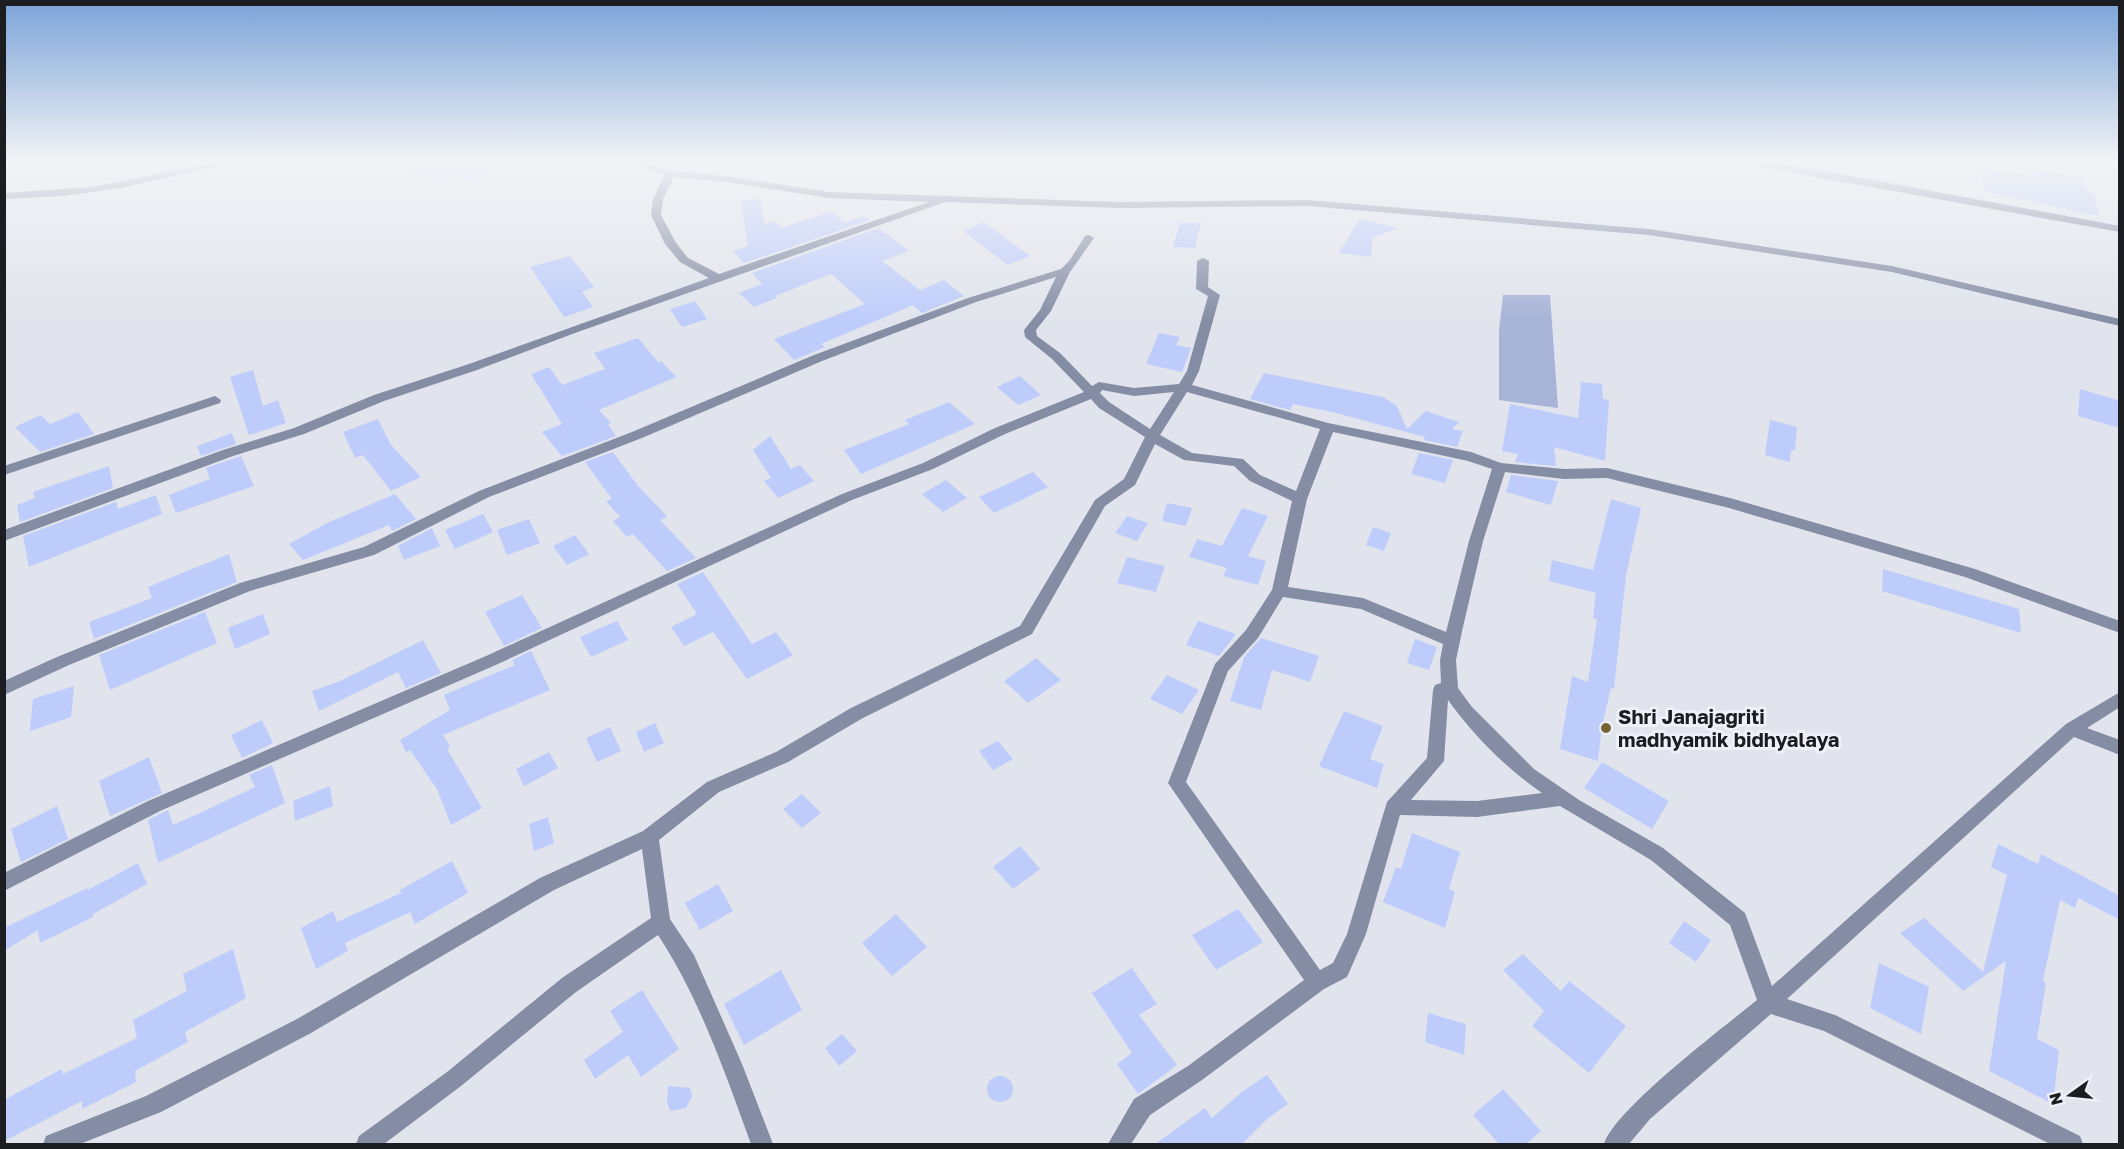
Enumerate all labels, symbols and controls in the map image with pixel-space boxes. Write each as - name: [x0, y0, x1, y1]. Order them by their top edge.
- place label: Shri Janajagriti madhyamik bidhyalaya: [1618, 704, 1839, 751]
- marker: Shri Janajagriti madhyamik bidhyalaya: [1599, 721, 1613, 735]
- north arrow: [2040, 1065, 2100, 1125]
- text: N: [2044, 1090, 2067, 1107]

